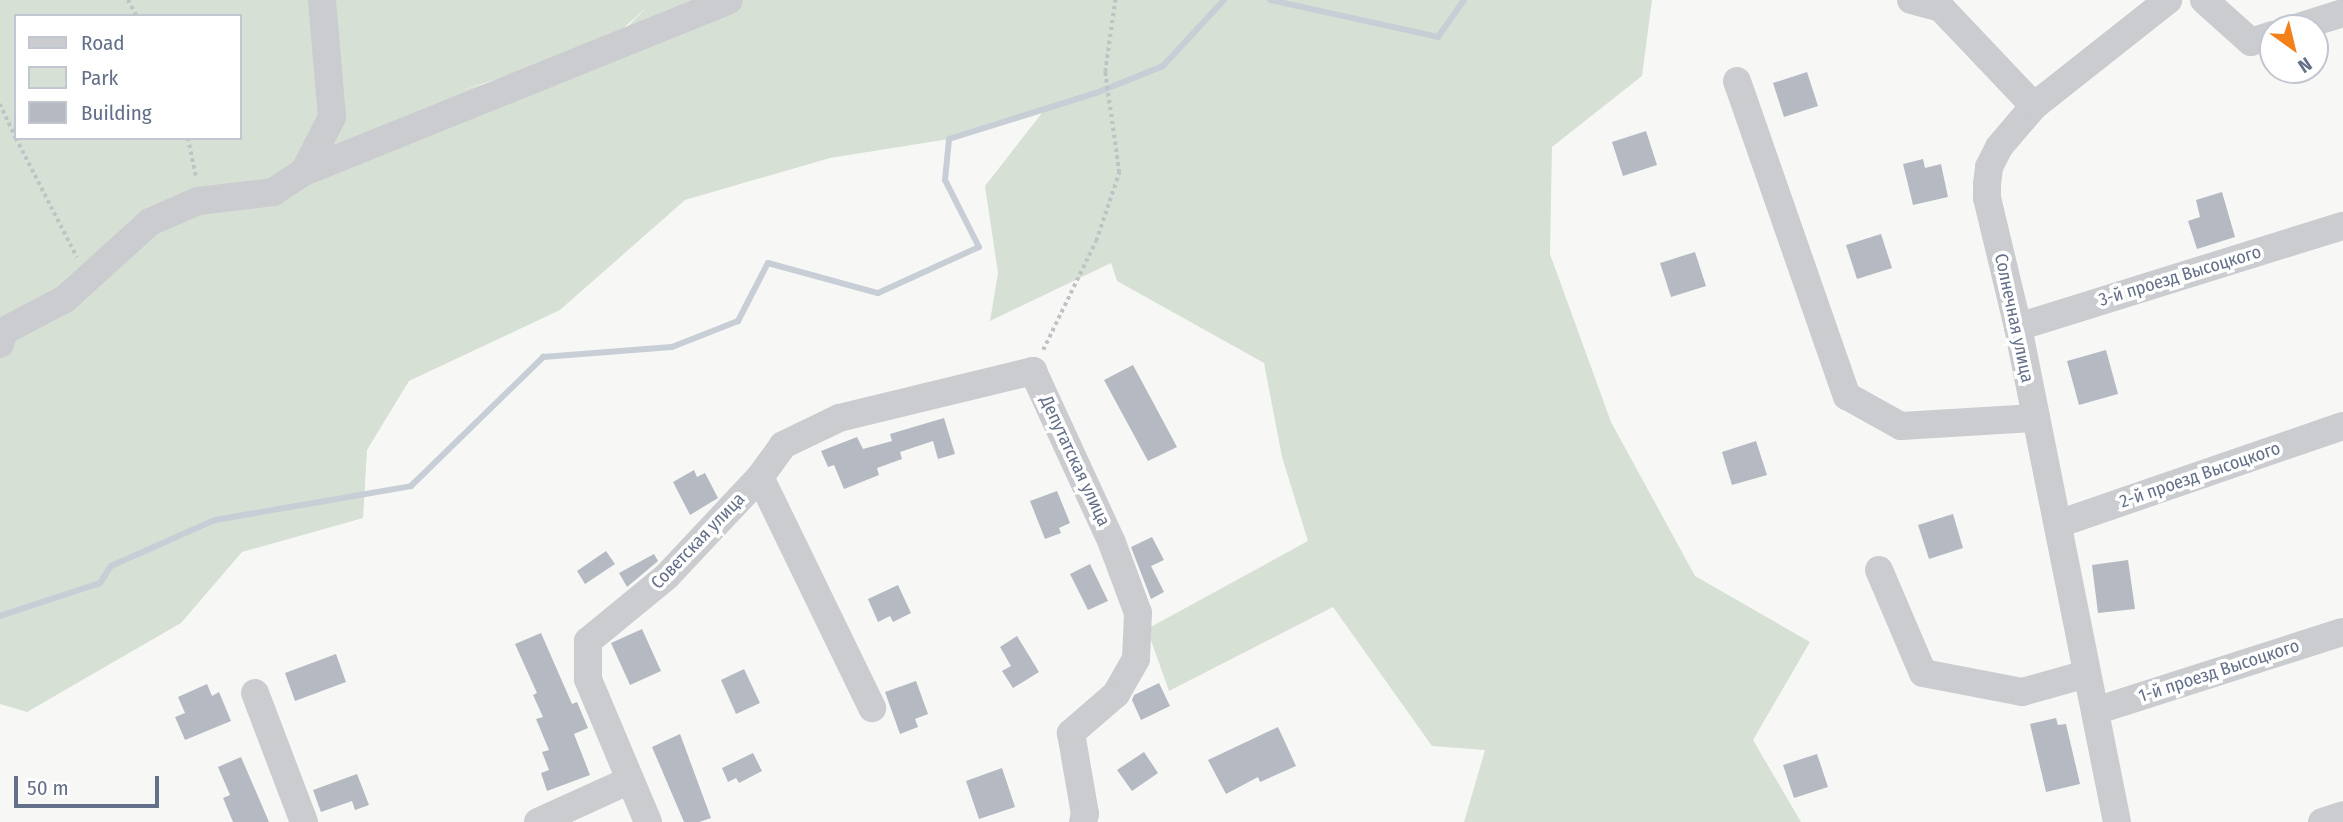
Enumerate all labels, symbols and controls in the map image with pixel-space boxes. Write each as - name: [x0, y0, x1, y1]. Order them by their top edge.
- legend: [14, 14, 242, 140]
- north arrow: [2259, 14, 2329, 84]
- text: Road: [81, 30, 125, 56]
- text: N: [2294, 52, 2316, 78]
- text: Park: [81, 65, 118, 91]
- text: Building: [81, 100, 152, 126]
- street label: 3-й проезд Высоцкого: [2096, 241, 2264, 311]
- street label: Солнечная улица: [1990, 252, 2038, 384]
- street label: Депутатская улица: [1035, 392, 1115, 530]
- street label: 2-й проезд Высоцкого: [2117, 437, 2283, 513]
- street label: Советская улица: [647, 488, 749, 594]
- street label: 1-й проезд Высоцкого: [2136, 635, 2302, 707]
- scale bar: [18, 762, 163, 806]
- text: 50 m: [27, 775, 69, 801]

